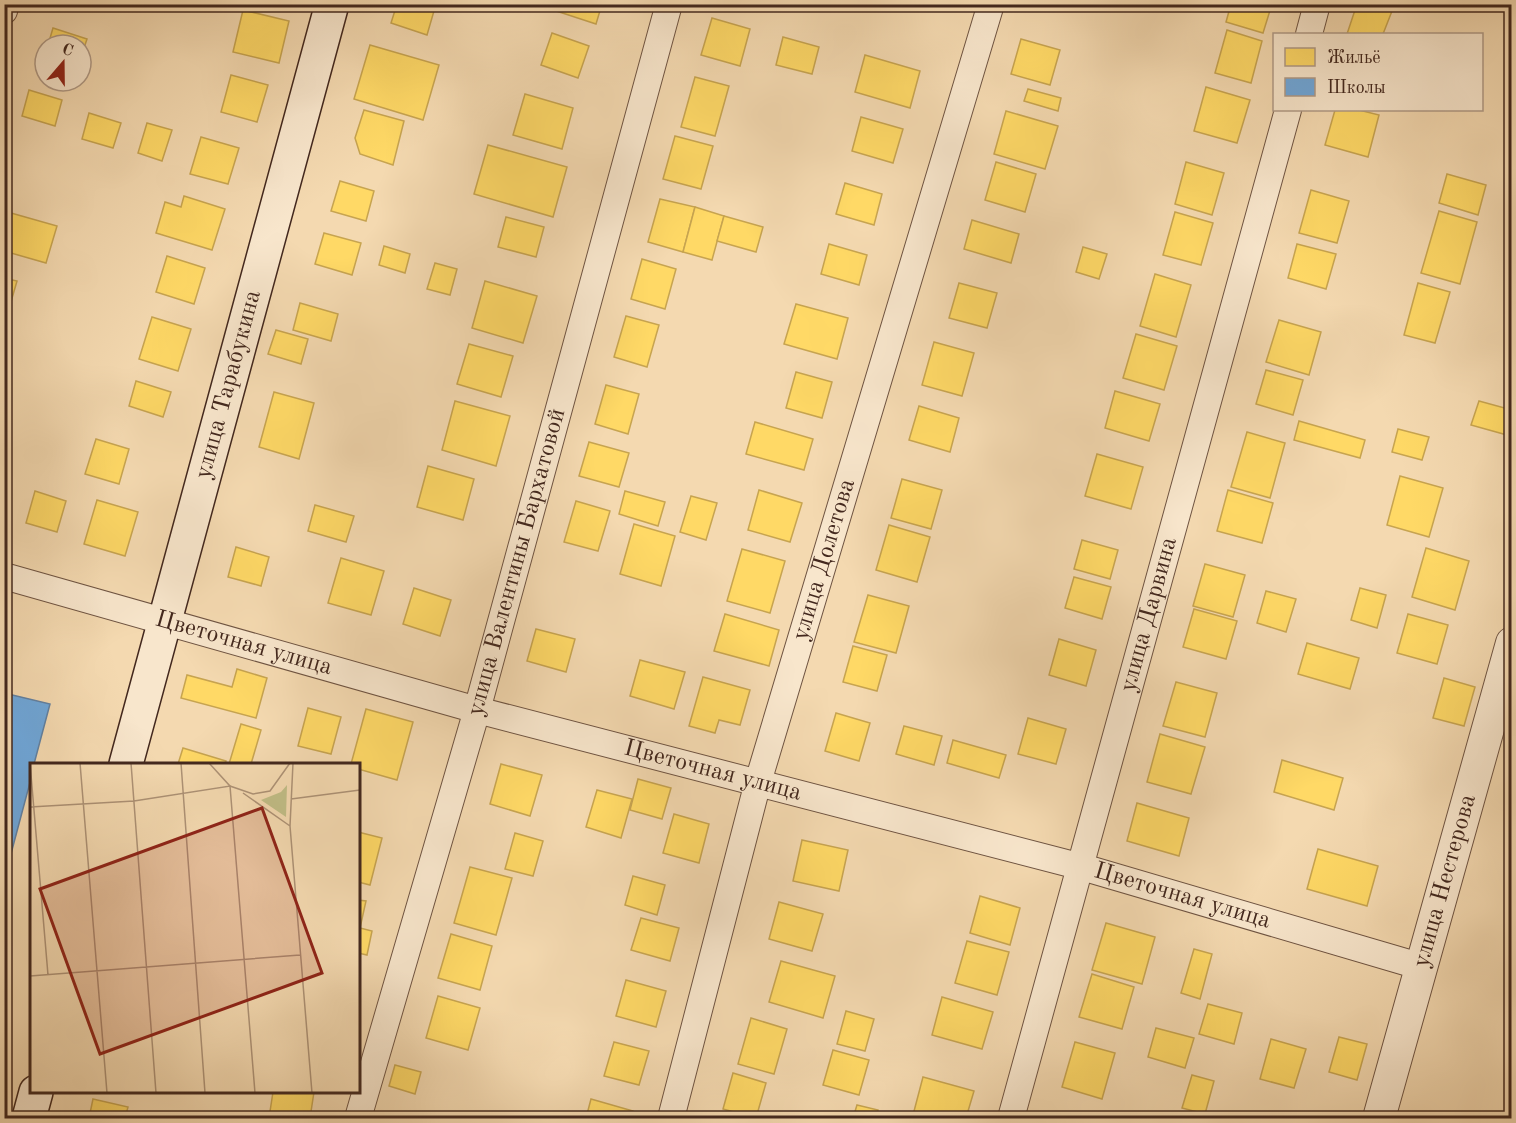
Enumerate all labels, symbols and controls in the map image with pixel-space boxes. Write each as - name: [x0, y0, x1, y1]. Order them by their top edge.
- north arrow: [33, 33, 93, 93]
- legend: [1273, 33, 1483, 111]
- text: С: [60, 41, 75, 60]
- text: Жильё: [1327, 49, 1381, 67]
- text: Школы: [1327, 79, 1386, 97]
- street label: улица Тарабукина: [192, 287, 266, 482]
- street label: улица Валентины Бархатовой: [464, 406, 570, 719]
- street label: улица Долетова: [789, 476, 860, 644]
- street label: улица Дарвина: [1117, 534, 1182, 695]
- street label: Цветочная улица: [152, 607, 335, 680]
- street label: Цветочная улица: [621, 737, 804, 806]
- inset map: [30, 763, 360, 1093]
- street label: улица Нестерова: [1410, 792, 1481, 970]
- street label: Цветочная улица: [1091, 859, 1273, 934]

